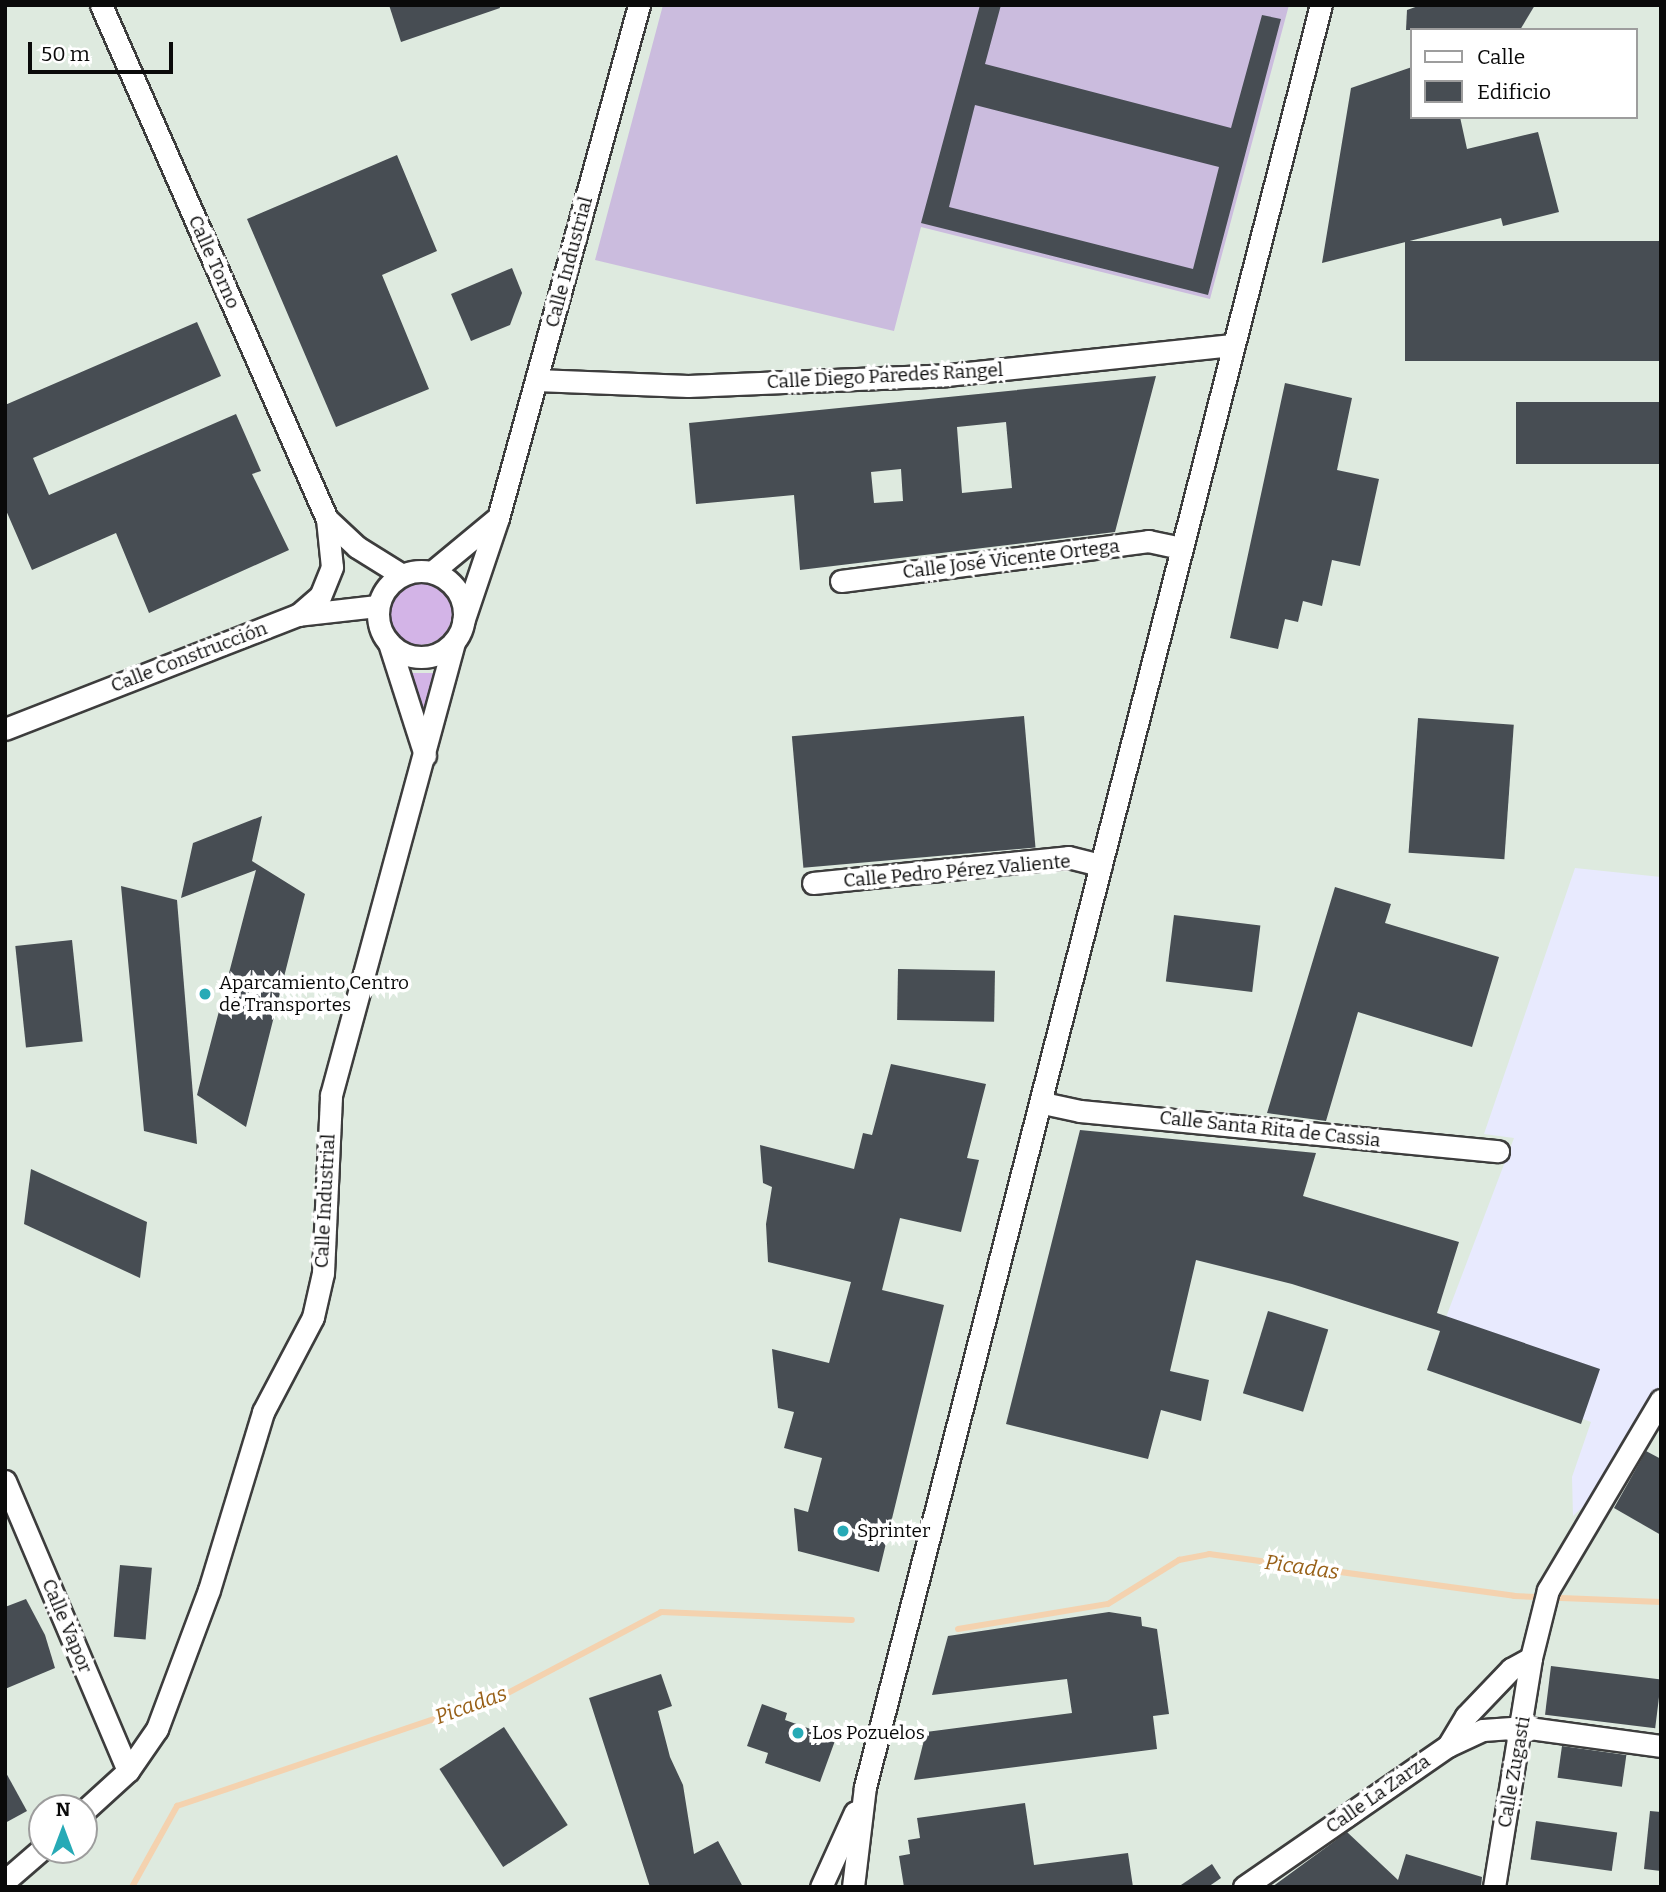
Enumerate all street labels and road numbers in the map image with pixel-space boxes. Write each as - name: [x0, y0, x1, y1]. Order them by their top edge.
- street label: Calle Industrial: [541, 194, 597, 330]
- street label: Calle Torno: [183, 212, 245, 312]
- street label: Calle Diego Paredes Rangel: [766, 358, 1004, 394]
- street label: Calle José Vicente Ortega: [901, 534, 1121, 584]
- street label: Calle Construcción: [108, 617, 270, 697]
- street label: Calle Pedro Pérez Valiente: [842, 850, 1072, 892]
- street label: Calle Santa Rita de Cassia: [1158, 1106, 1382, 1152]
- street label: Calle Industrial: [310, 1133, 340, 1269]
- street label: Calle Vapor: [37, 1576, 97, 1676]
- street label: Calle Zugasti: [1493, 1714, 1535, 1830]
- street label: Calle La Zarza: [1322, 1750, 1434, 1838]

